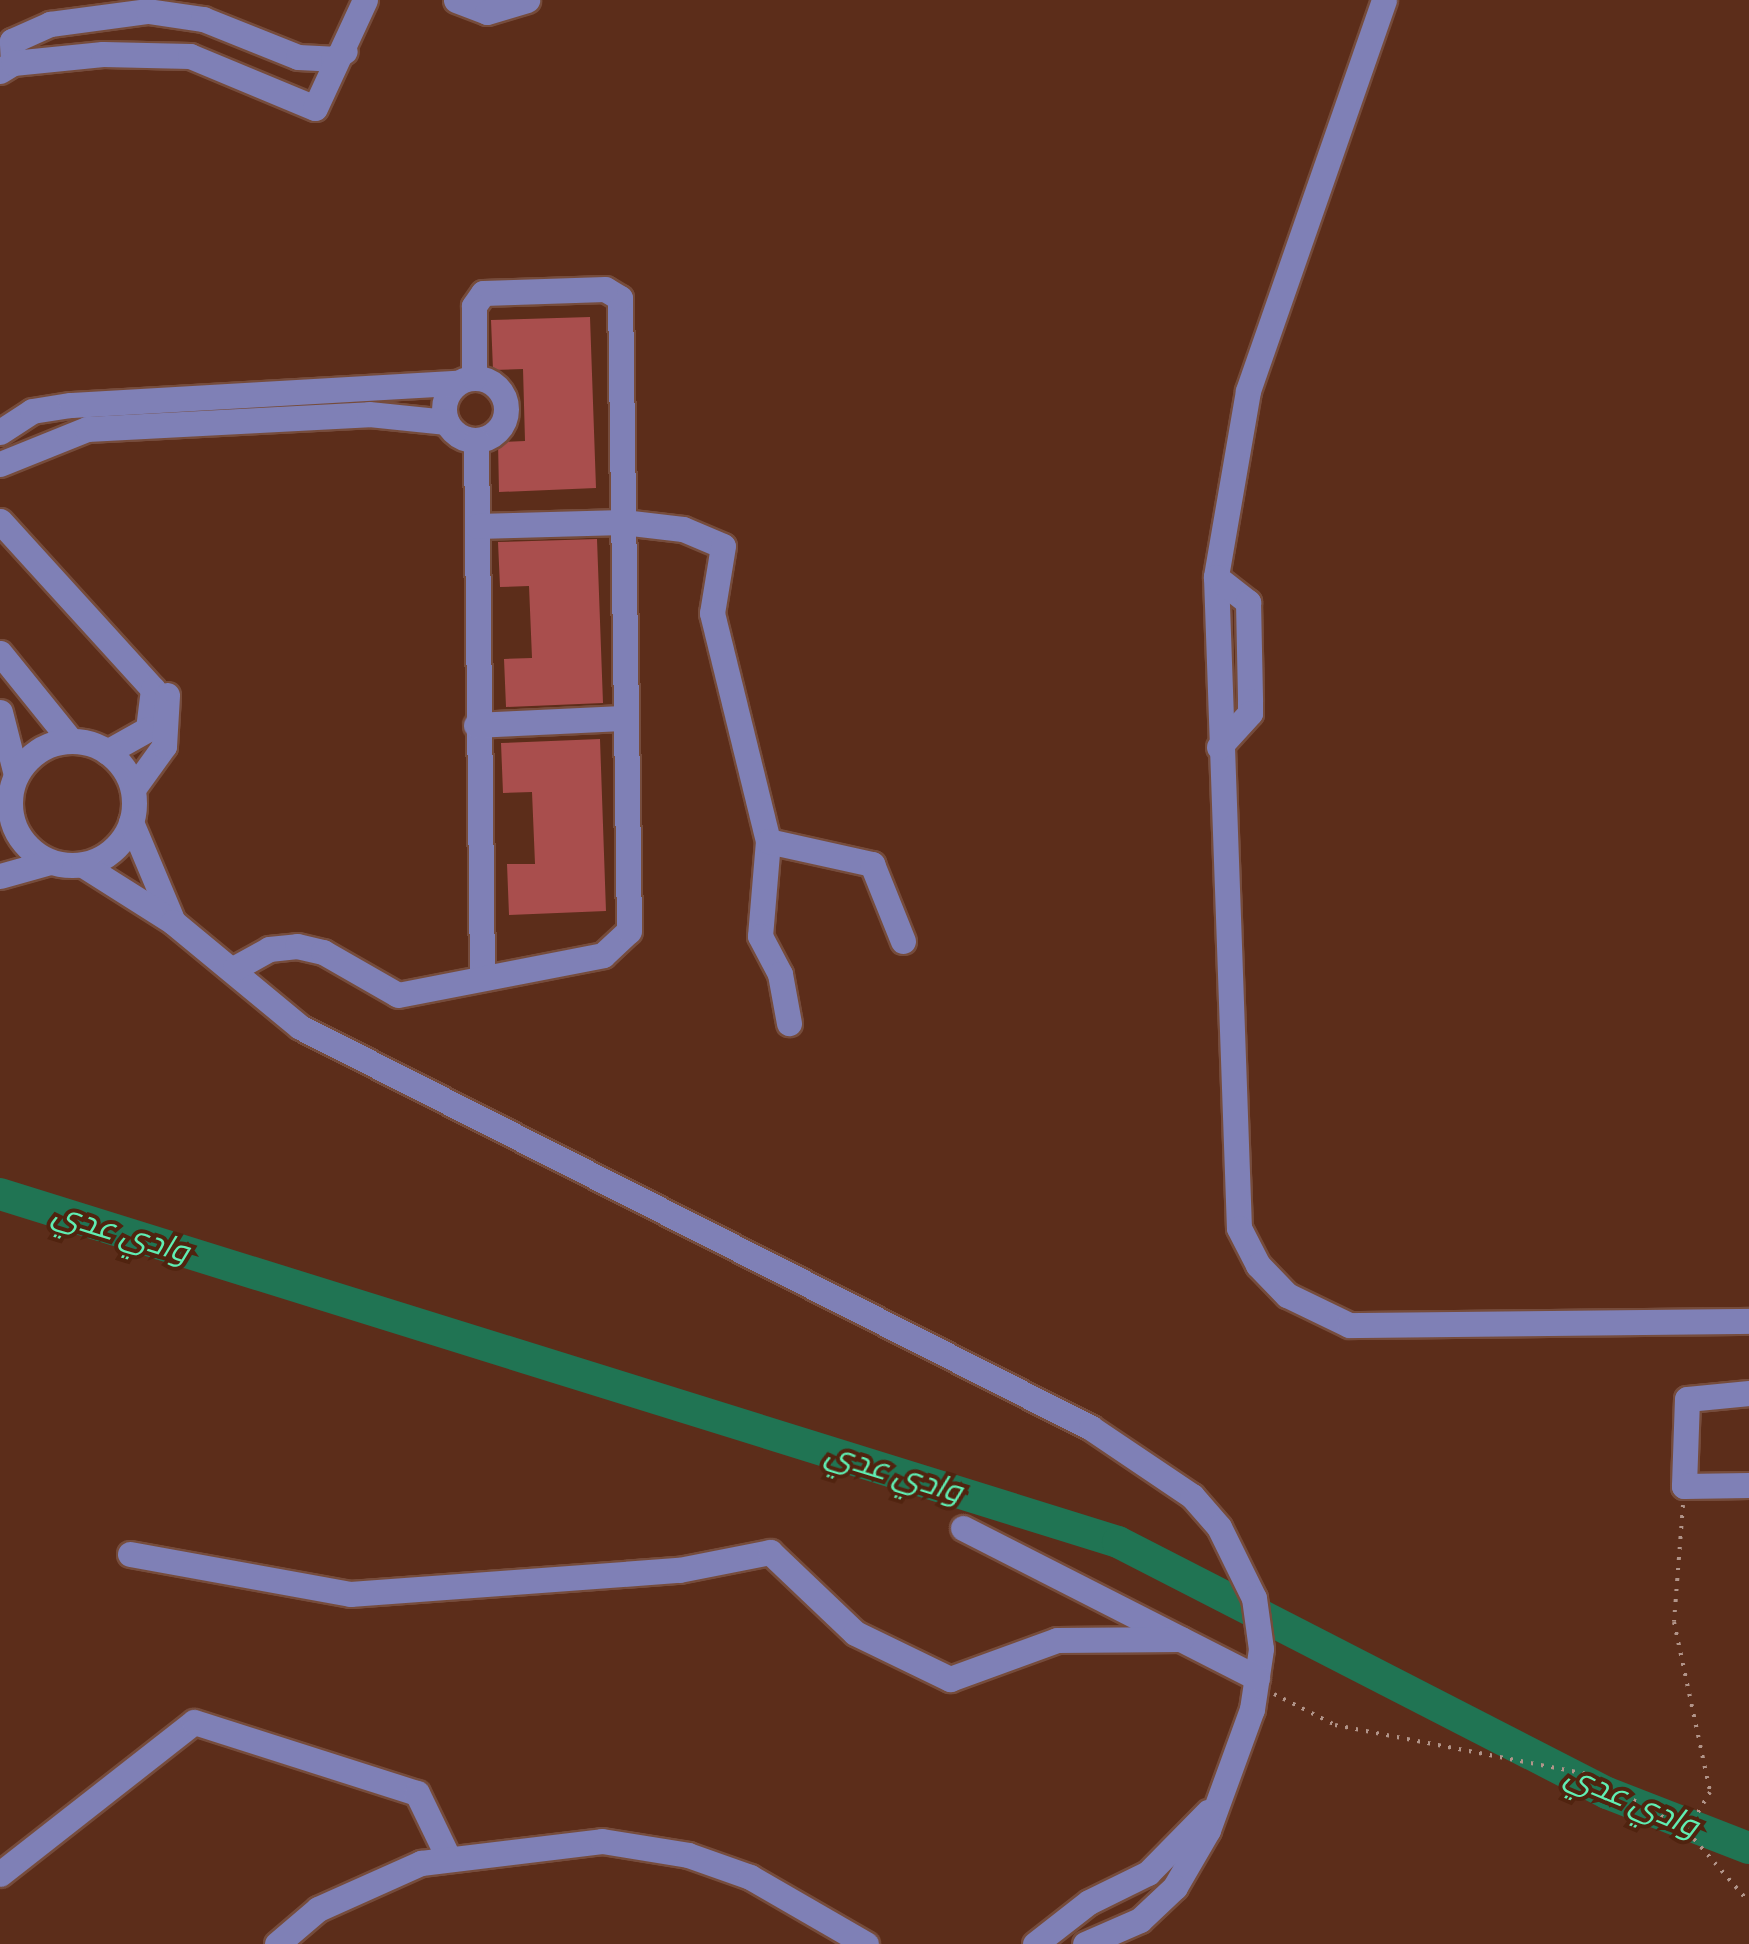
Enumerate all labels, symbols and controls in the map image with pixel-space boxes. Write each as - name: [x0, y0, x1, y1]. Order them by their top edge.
- water label: وادي عدي: [48, 1193, 194, 1271]
- water label: وادي عدي: [821, 1433, 967, 1511]
- water label: وادي عدي: [1560, 1755, 1704, 1845]

